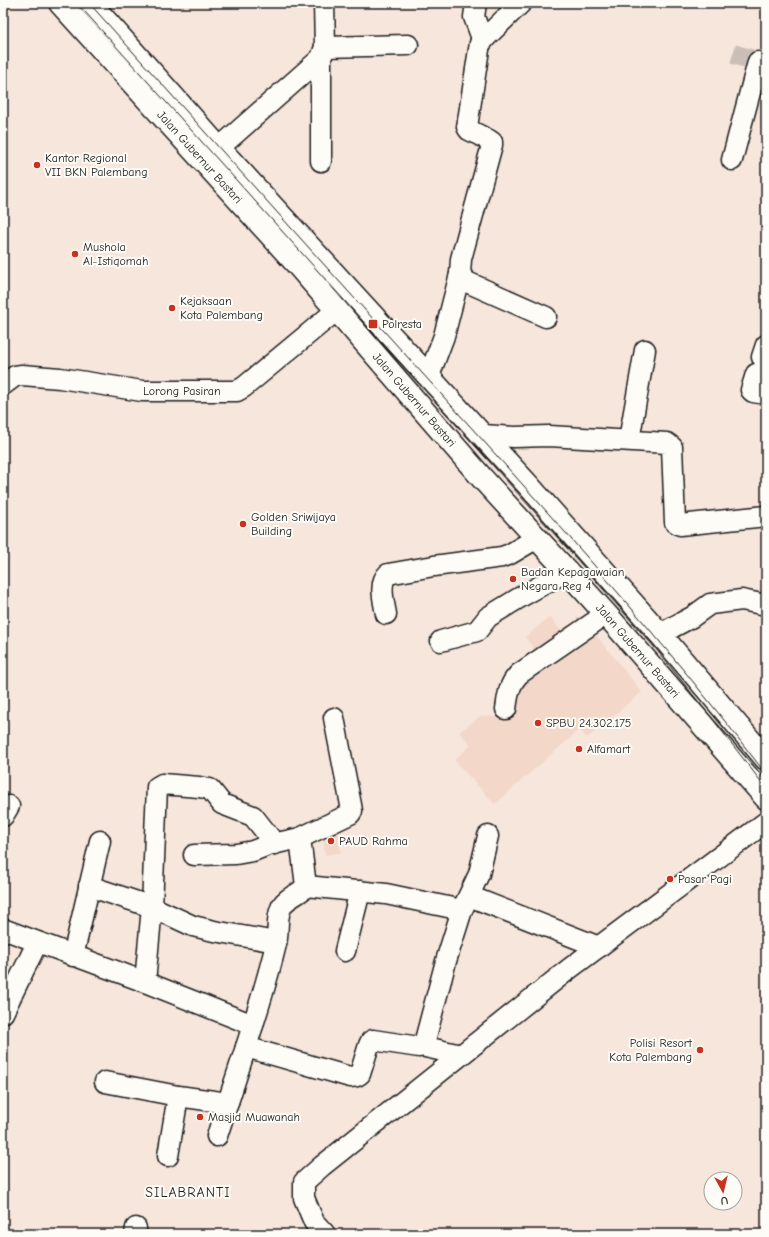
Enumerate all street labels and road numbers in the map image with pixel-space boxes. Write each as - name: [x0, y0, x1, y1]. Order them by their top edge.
- street label: Jalan Gubernur Bastari: [154, 108, 245, 206]
- street label: Jalan Gubernur Bastari: [370, 350, 459, 450]
- street label: Lorong Pasiran: [143, 384, 221, 398]
- street label: Jalan Gubernur Bastari: [593, 601, 683, 701]

